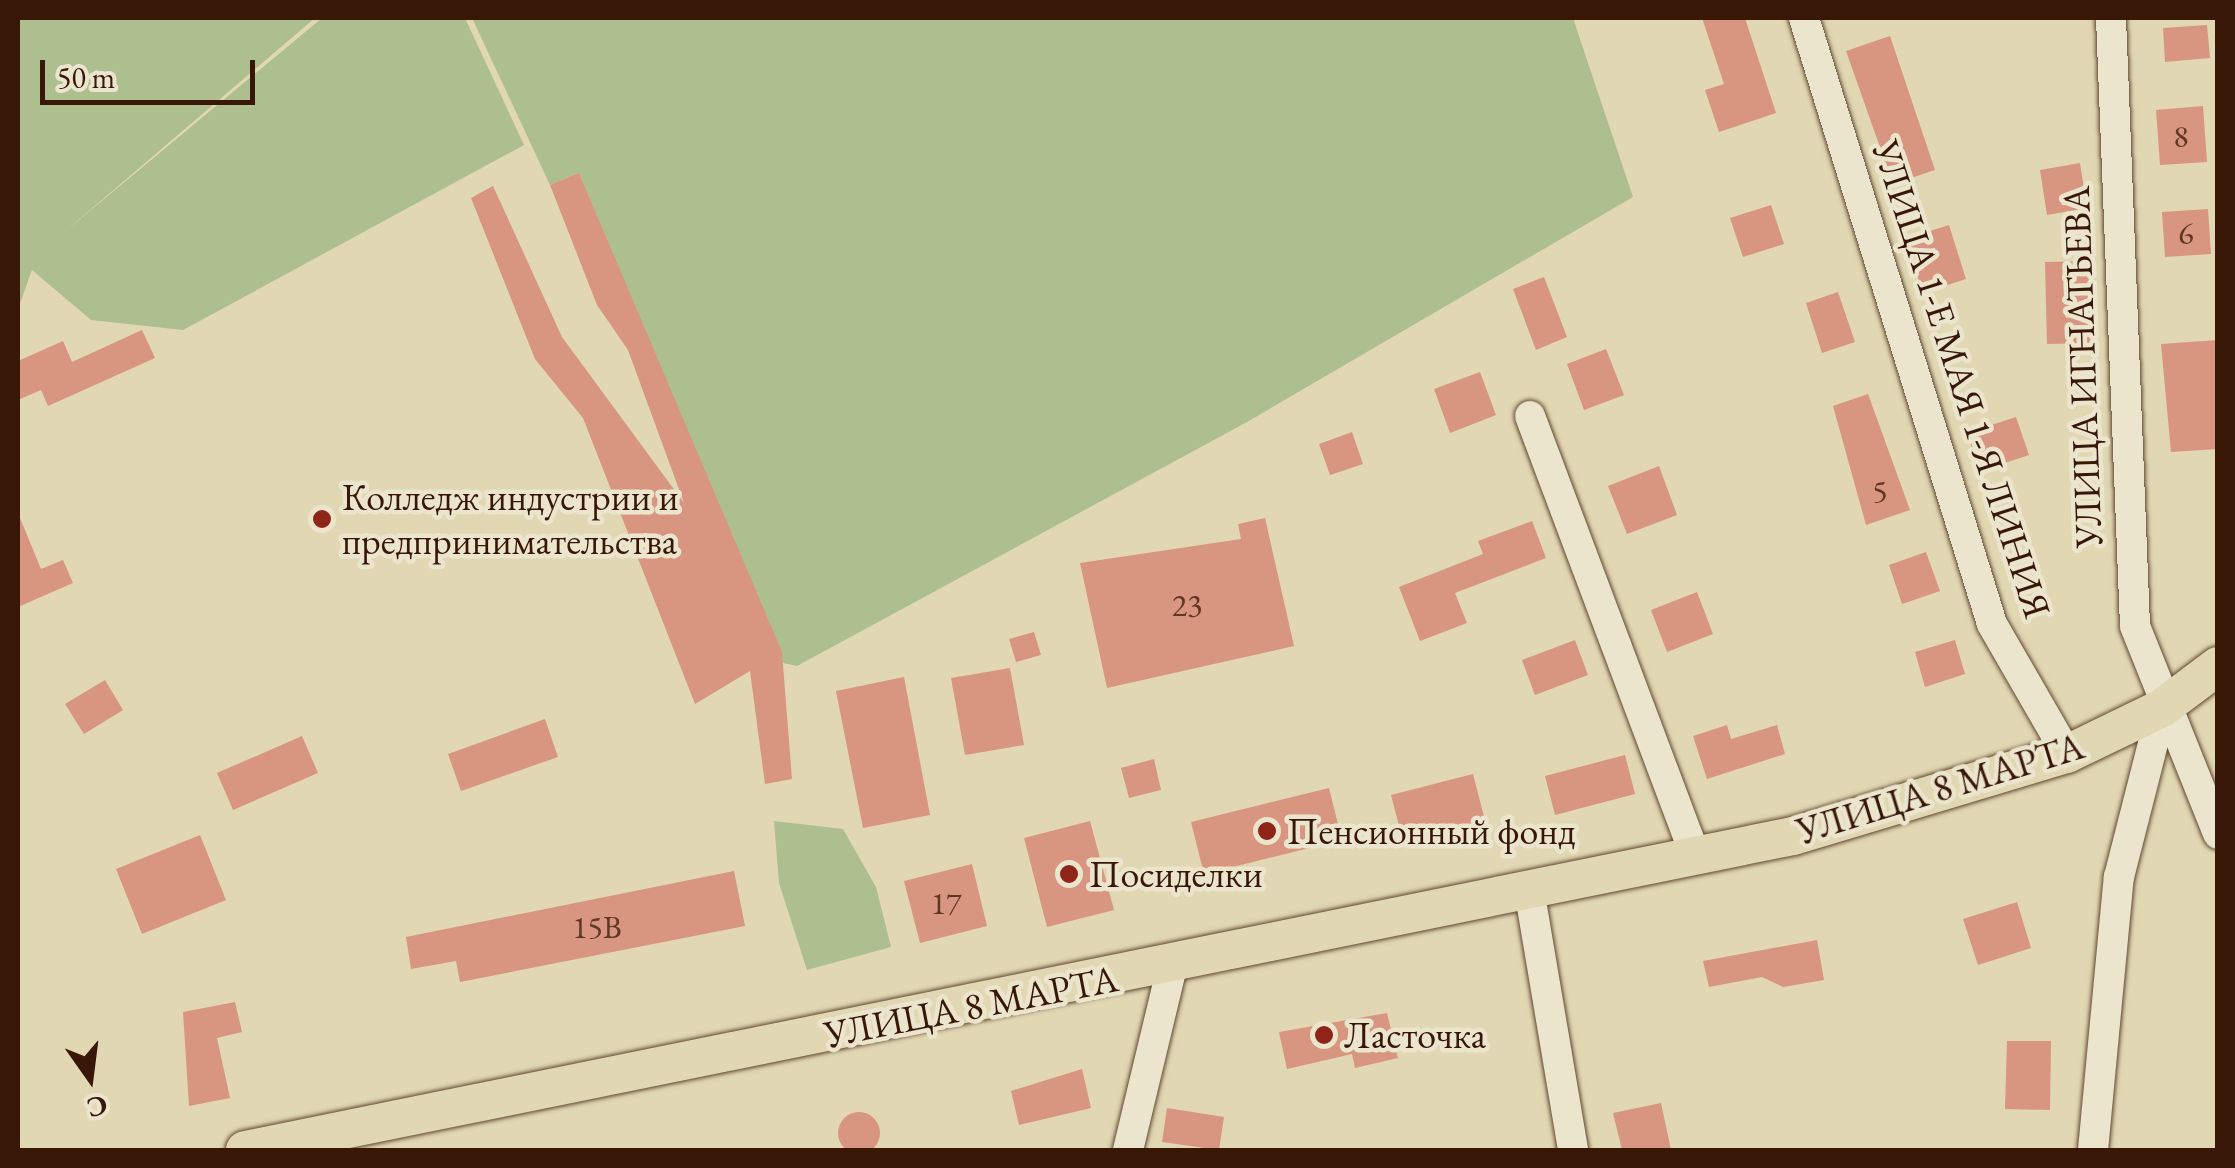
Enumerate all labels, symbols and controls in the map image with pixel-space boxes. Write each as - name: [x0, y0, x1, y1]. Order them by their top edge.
- scale bar: [45, 40, 260, 102]
- text: 50 m: [57, 58, 115, 97]
- house number: 8: [2173, 117, 2189, 155]
- street label: УЛИЦА 1-Е МАЯ 1-Я ЛИНИЯ: [1863, 134, 2061, 624]
- street label: УЛИЦА ИГНАТЬЕВА: [2053, 185, 2111, 549]
- house number: 6: [2178, 214, 2194, 252]
- house number: 5: [1872, 472, 1888, 510]
- place label: Колледж индустрии и предпринимательства: [342, 474, 679, 564]
- marker: Колледж индустрии и предпринимательства: [311, 508, 333, 530]
- house number: 23: [1172, 586, 1202, 624]
- street label: УЛИЦА 8 МАРТА: [1791, 723, 2089, 853]
- place label: Пенсионный фонд: [1287, 808, 1575, 854]
- marker: Пенсионный фонд: [1256, 820, 1278, 842]
- place label: Посиделки: [1089, 851, 1263, 897]
- marker: Посиделки: [1058, 863, 1080, 885]
- house number: 17: [931, 884, 961, 922]
- house number: 15В: [572, 908, 622, 946]
- street label: УЛИЦА 8 МАРТА: [820, 955, 1122, 1057]
- place label: Ласточка: [1344, 1012, 1486, 1058]
- marker: Ласточка: [1313, 1024, 1335, 1046]
- north arrow: [40, 1028, 140, 1128]
- text: С: [83, 1087, 111, 1127]

